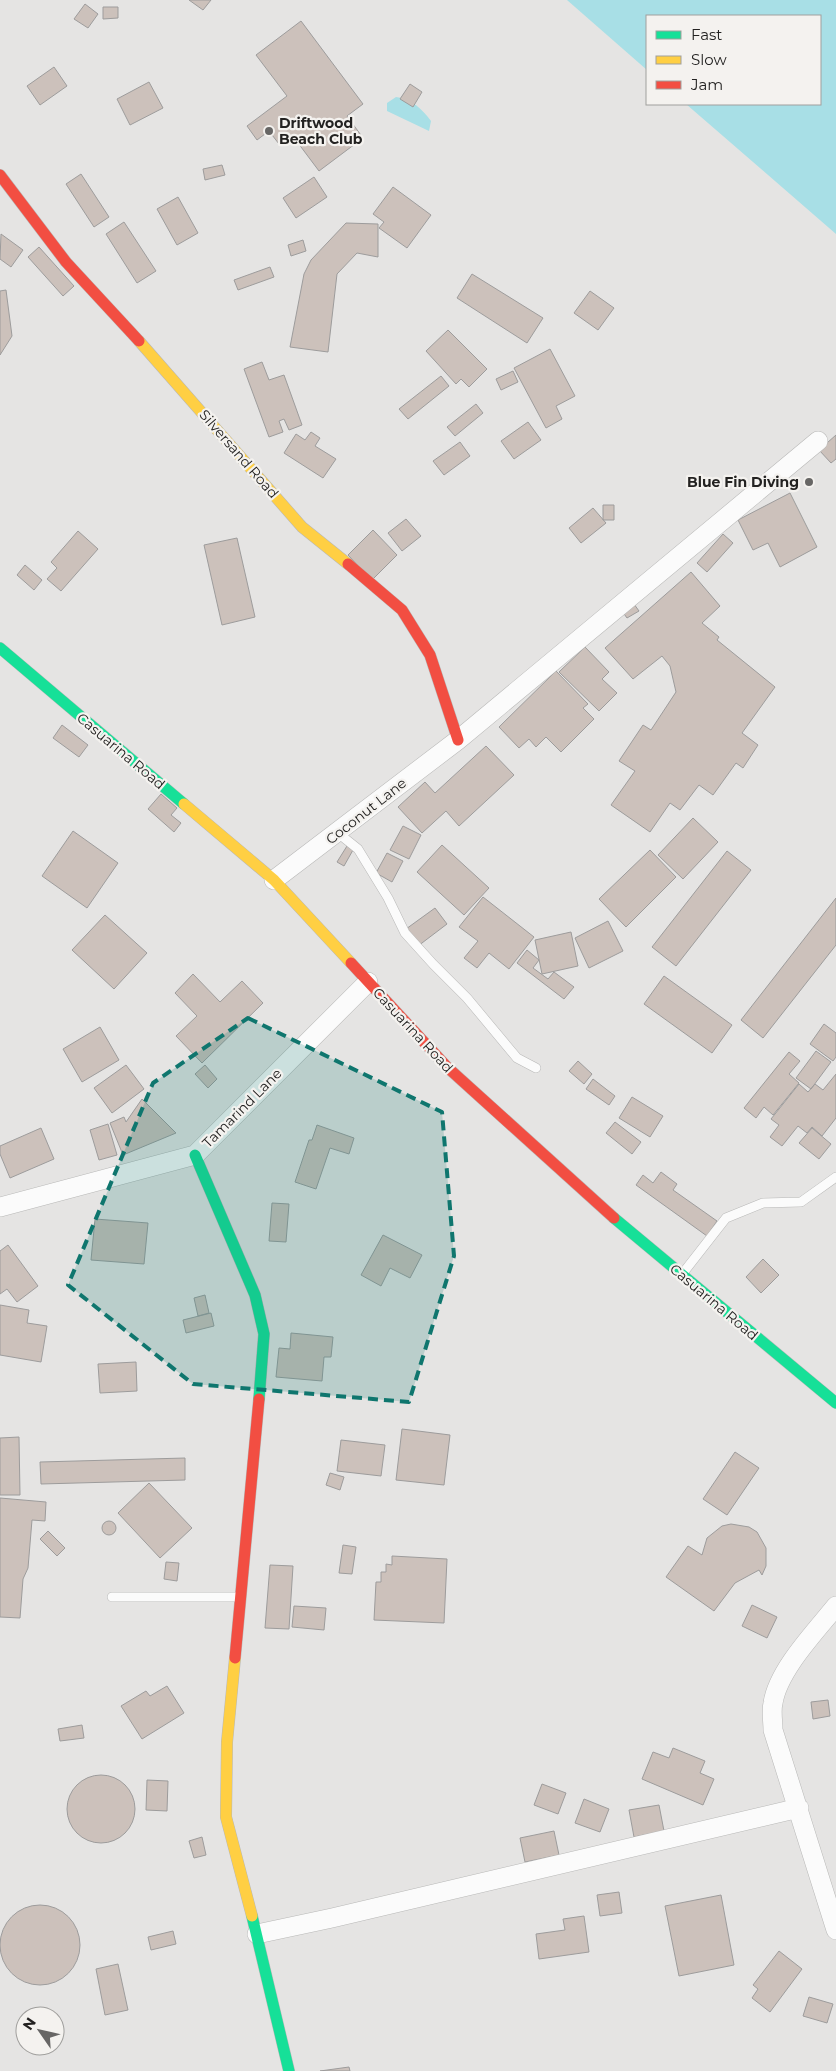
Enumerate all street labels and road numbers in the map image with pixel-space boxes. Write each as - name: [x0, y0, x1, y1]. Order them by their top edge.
- street label: Silversand Road: [196, 406, 282, 502]
- street label: Casuarina Road: [73, 709, 169, 793]
- street label: Coconut Lane: [322, 774, 410, 848]
- street label: Casuarina Road: [369, 984, 457, 1076]
- street label: Tamarind Lane: [198, 1064, 286, 1152]
- street label: Casuarina Road: [666, 1260, 762, 1344]

